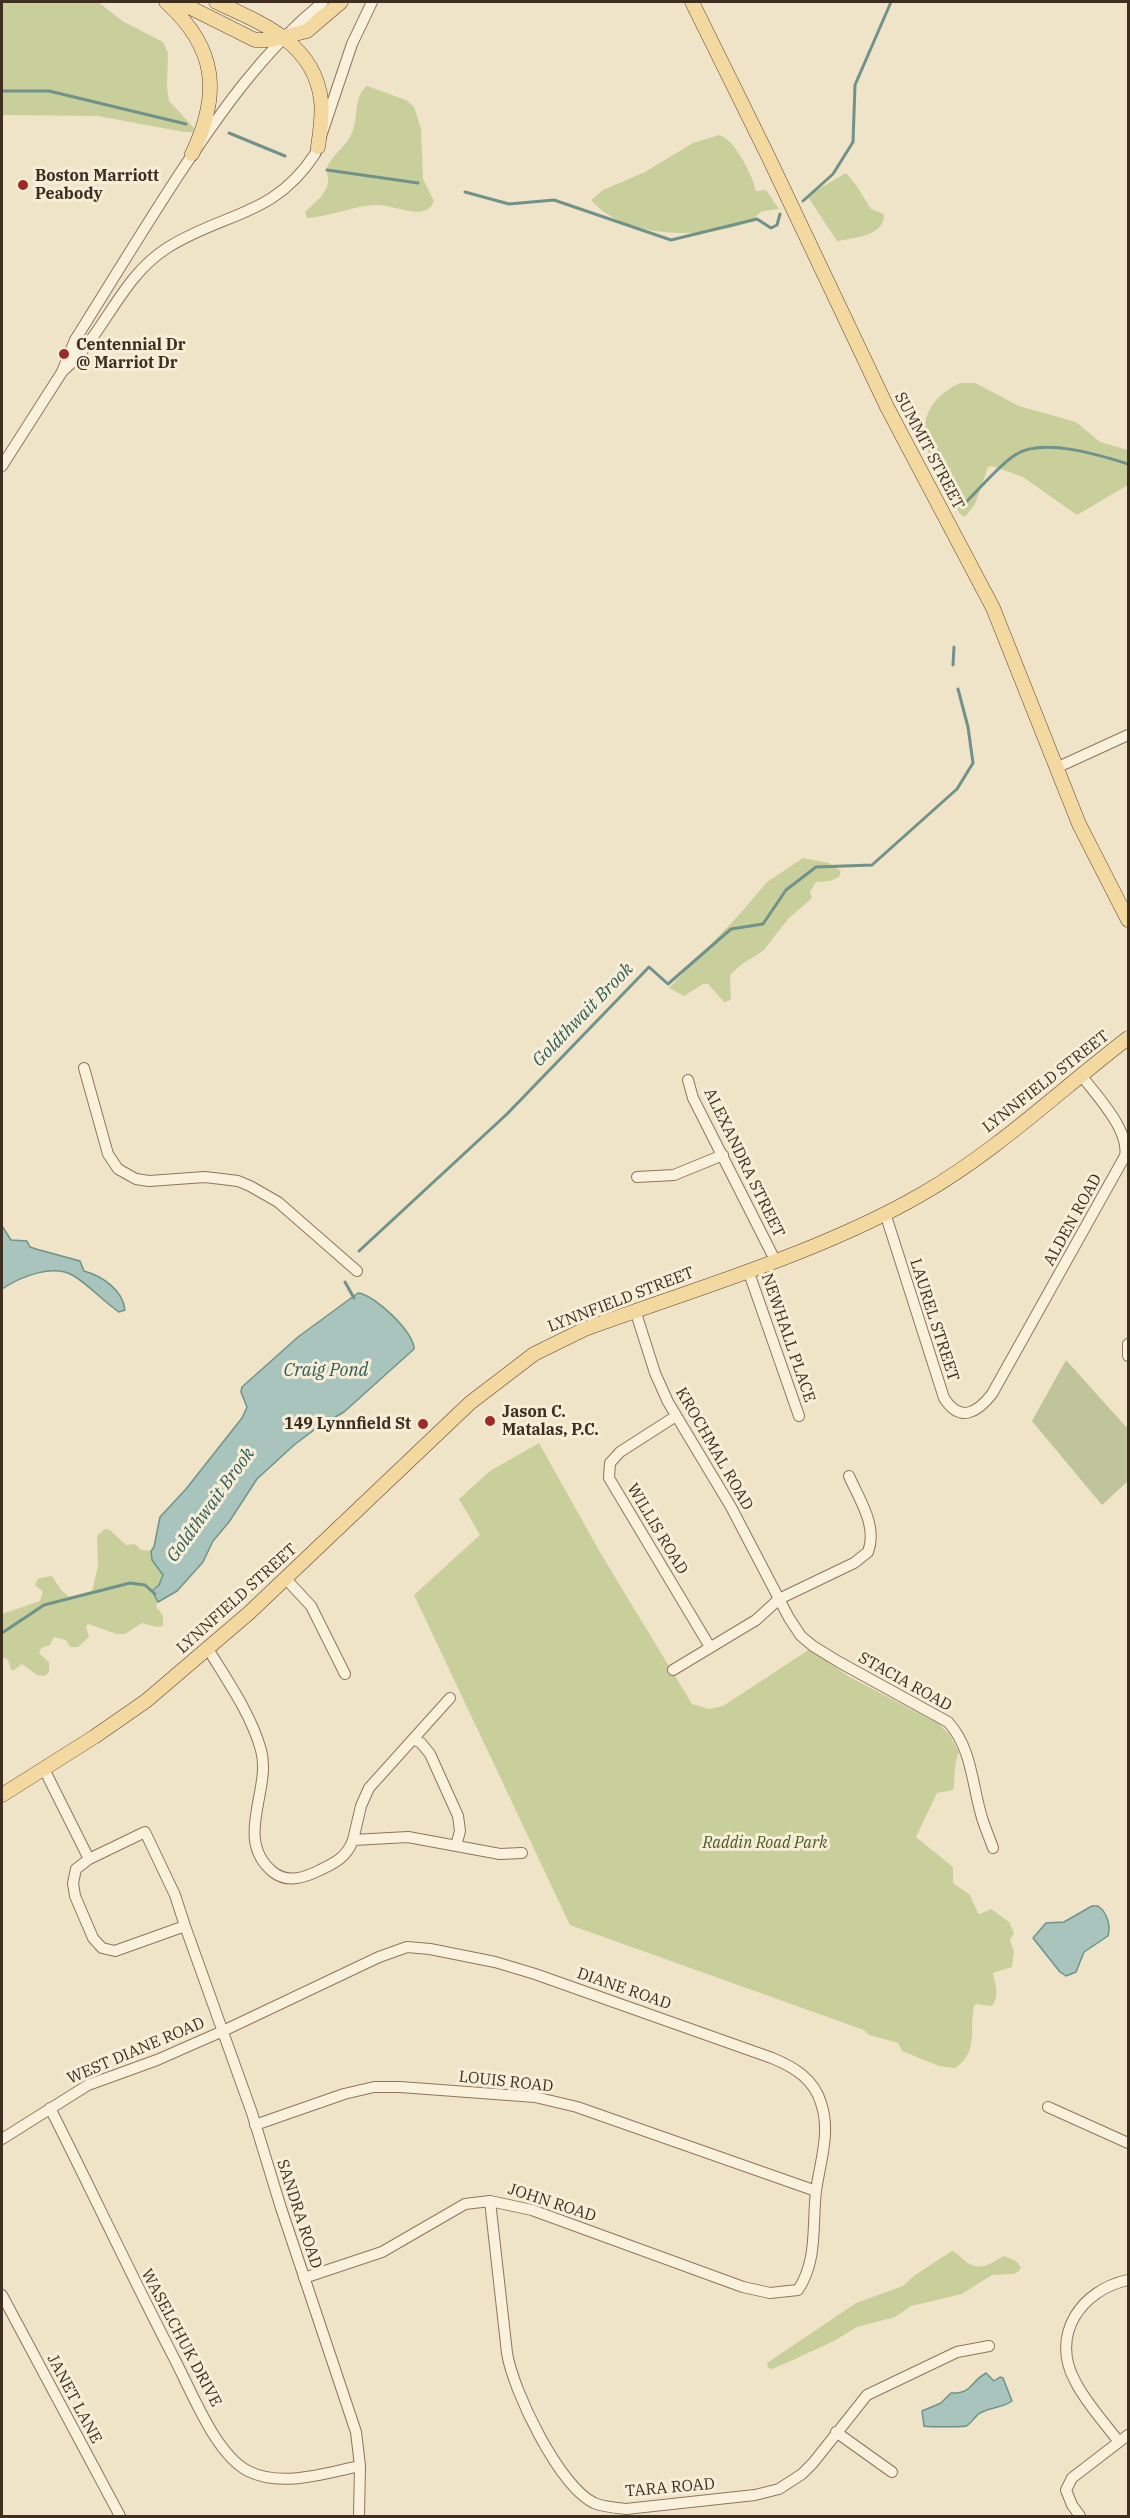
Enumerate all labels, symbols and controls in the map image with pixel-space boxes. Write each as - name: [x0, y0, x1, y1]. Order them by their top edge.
- place label: Boston Marriott Peabody: [35, 166, 159, 204]
- marker: Boston Marriott Peabody: [16, 178, 30, 192]
- place label: Centennial Dr @ Marriot Dr: [76, 335, 186, 373]
- marker: Centennial Dr @ Marriot Dr: [57, 347, 71, 361]
- street label: SUMMIT STREET: [890, 389, 968, 513]
- water label: Goldthwait Brook: [528, 959, 638, 1071]
- street label: LYNNFIELD STREET: [979, 1027, 1113, 1137]
- street label: ALEXANDRA STREET: [700, 1085, 788, 1241]
- street label: ALDEN ROAD: [1040, 1171, 1106, 1269]
- street label: LAUREL STREET: [905, 1256, 963, 1384]
- street label: LYNNFIELD STREET: [545, 1263, 697, 1337]
- street label: NEWHALL PLACE: [757, 1271, 819, 1405]
- water label: Craig Pond: [284, 1360, 368, 1382]
- street label: KROCHMAL ROAD: [671, 1384, 757, 1514]
- place label: Jason C. Matalas, P.C.: [502, 1402, 599, 1440]
- place label: 149 Lynnfield St: [284, 1414, 411, 1434]
- marker: Jason C. Matalas, P.C.: [483, 1414, 497, 1428]
- marker: 149 Lynnfield St: [416, 1417, 430, 1431]
- water label: Goldthwait Brook: [162, 1444, 260, 1566]
- street label: WILLIS ROAD: [622, 1480, 692, 1578]
- street label: LYNNFIELD STREET: [173, 1540, 301, 1658]
- street label: STACIA ROAD: [855, 1648, 955, 1716]
- park label: Raddin Road Park: [703, 1833, 827, 1853]
- street label: DIANE ROAD: [574, 1964, 674, 2014]
- street label: WEST DIANE ROAD: [64, 2013, 208, 2089]
- street label: LOUIS ROAD: [458, 2067, 554, 2097]
- street label: SANDRA ROAD: [272, 2157, 326, 2271]
- street label: JOHN ROAD: [506, 2180, 598, 2226]
- street label: WASELCHUK DRIVE: [137, 2266, 225, 2410]
- street label: JANET LANE: [43, 2351, 105, 2447]
- street label: TARA ROAD: [624, 2475, 716, 2501]

